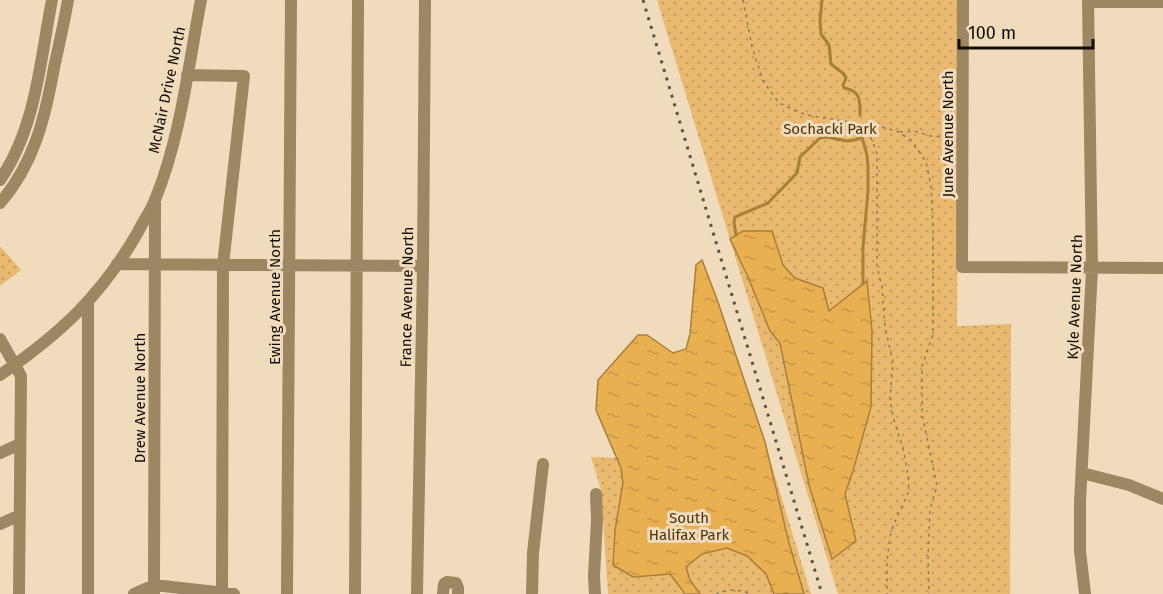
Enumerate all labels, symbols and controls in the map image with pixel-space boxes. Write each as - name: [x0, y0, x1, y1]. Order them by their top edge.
- scale bar: [959, 12, 1092, 50]
- text: 100 m: [968, 22, 1016, 44]
- street label: McNair Drive North: [145, 25, 189, 155]
- street label: June Avenue North: [939, 70, 957, 198]
- park label: Sochacki Park: [783, 120, 877, 138]
- street label: France Avenue North: [397, 226, 417, 368]
- street label: Ewing Avenue North: [266, 229, 284, 365]
- street label: Kyle Avenue North: [1064, 234, 1086, 360]
- street label: Drew Avenue North: [131, 333, 149, 463]
- park label: South Halifax Park: [649, 509, 730, 544]

